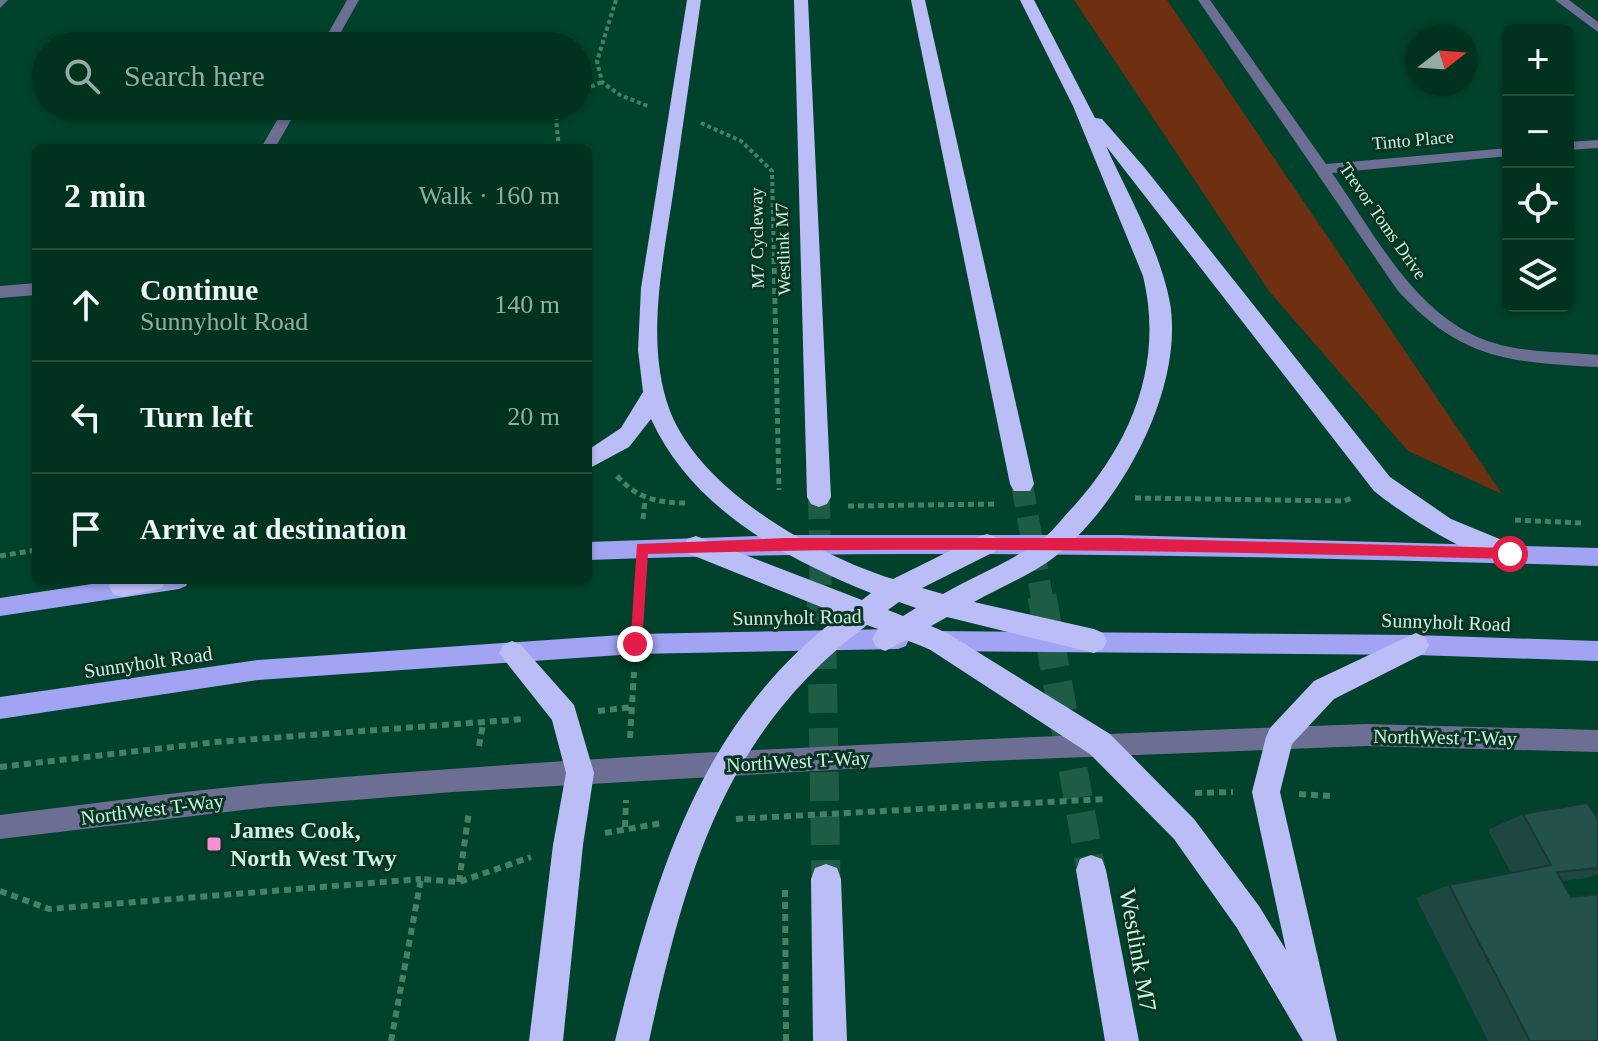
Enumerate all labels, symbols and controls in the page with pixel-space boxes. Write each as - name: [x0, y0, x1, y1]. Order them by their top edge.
- north arrow: [1406, 24, 1478, 96]
- map controls: [1502, 24, 1574, 312]
- button: +: [1502, 24, 1574, 96]
- search box: [32, 32, 592, 120]
- icon: search: [60, 54, 104, 98]
- text: Search here: [124, 59, 265, 92]
- button: −: [1502, 96, 1574, 168]
- street label: Tinto Place: [1371, 126, 1455, 154]
- street label: Trevor Toms Drive: [1335, 159, 1431, 283]
- button: locate: [1502, 168, 1574, 240]
- text: 2 min: [64, 177, 146, 214]
- text: Walk · 160 m: [418, 181, 560, 210]
- street label: M7 Cycleway: [746, 187, 768, 289]
- street label: Westlink M7: [771, 202, 795, 296]
- button: layers: [1502, 240, 1574, 312]
- text: Continue: [140, 273, 258, 306]
- icon: ahead: [64, 283, 108, 327]
- text: 140 m: [494, 290, 560, 319]
- text: Sunnyholt Road: [140, 307, 308, 336]
- icon: left: [64, 395, 108, 439]
- text: Turn left: [140, 400, 253, 433]
- text: 20 m: [507, 402, 560, 431]
- icon: arrive: [64, 507, 108, 551]
- text: Arrive at destination: [140, 512, 407, 545]
- route start: [1492, 536, 1528, 572]
- street label: Sunnyholt Road: [732, 605, 862, 630]
- street label: Sunnyholt Road: [1381, 609, 1511, 636]
- route end: [617, 626, 653, 662]
- street label: Sunnyholt Road: [82, 642, 214, 683]
- street label: NorthWest T-Way: [1373, 725, 1517, 750]
- street label: NorthWest T-Way: [726, 746, 871, 777]
- street label: NorthWest T-Way: [79, 789, 225, 830]
- place label: James Cook, North West Twy: [230, 817, 397, 871]
- marker: James Cook, North West Twy: [205, 835, 223, 853]
- street label: Westlink M7: [1114, 887, 1162, 1013]

